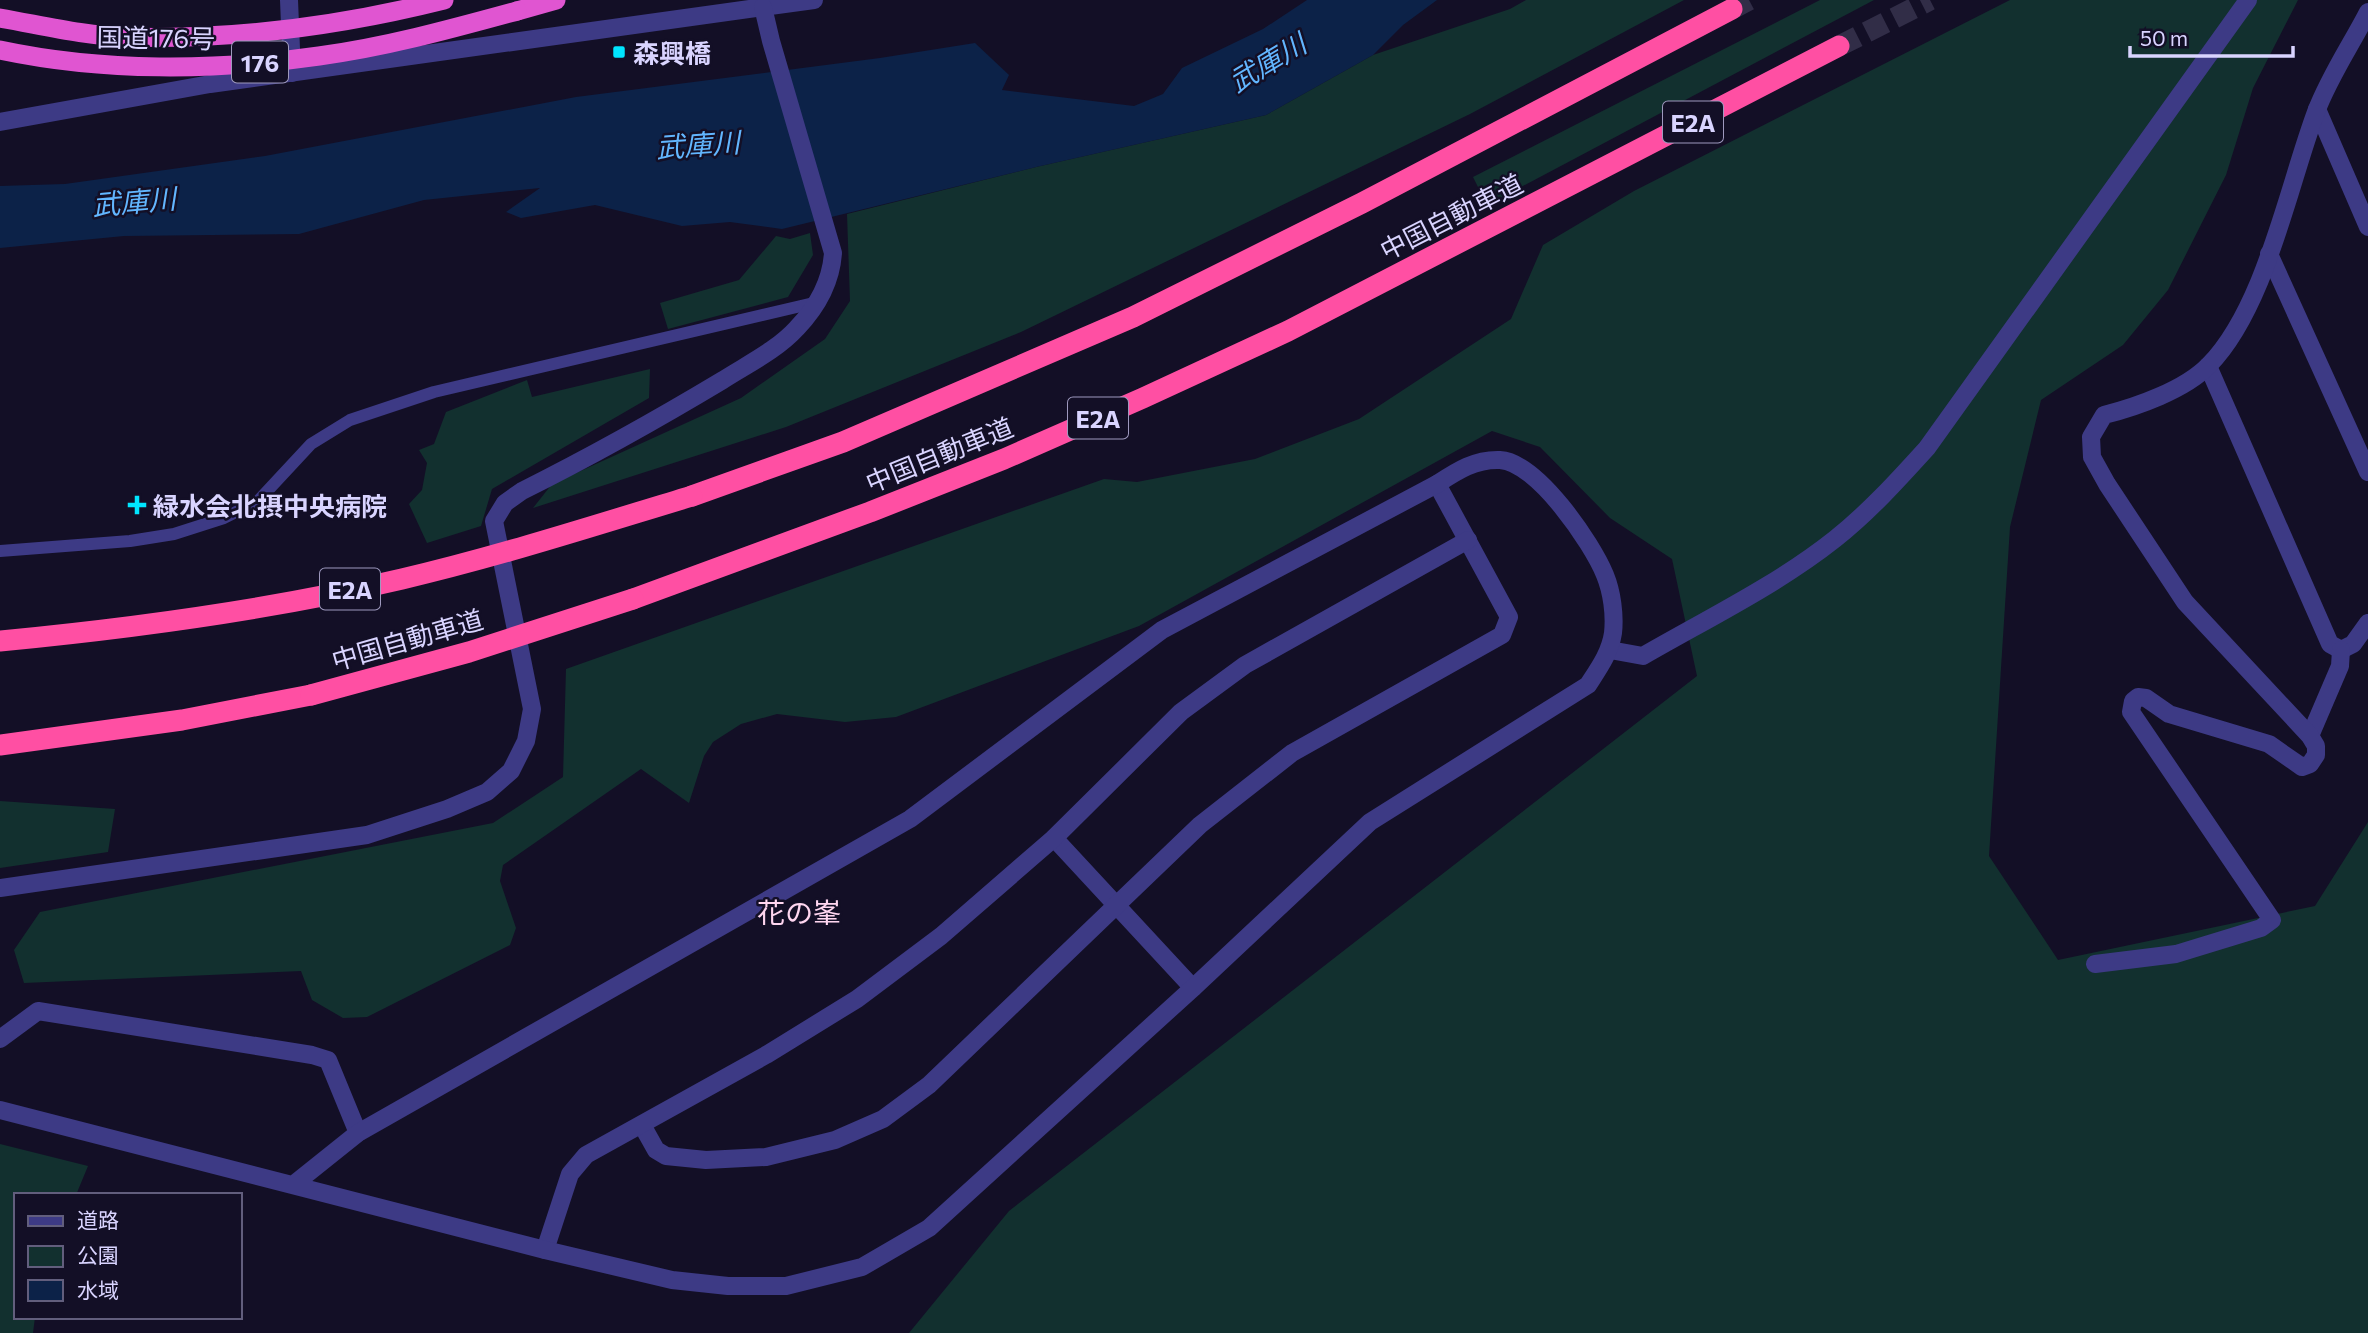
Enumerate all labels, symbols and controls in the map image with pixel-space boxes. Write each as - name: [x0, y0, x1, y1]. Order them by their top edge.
- scale bar: [2130, 14, 2293, 58]
- street label: 国道176号: [96, 20, 216, 54]
- water label: 武庫川: [1222, 24, 1314, 98]
- text: 50 m: [2140, 25, 2188, 50]
- place label: 森興橋: [633, 37, 711, 68]
- road number: 176: [232, 42, 288, 82]
- marker: 森興橋: [611, 44, 627, 60]
- road number: E2A: [1663, 101, 1723, 142]
- water label: 武庫川: [655, 124, 744, 164]
- street label: 中国自動車道: [1374, 167, 1528, 265]
- water label: 武庫川: [91, 180, 180, 222]
- road number: E2A: [1068, 398, 1128, 438]
- street label: 中国自動車道: [861, 410, 1017, 498]
- place label: 緑水会北摂中央病院: [153, 490, 387, 521]
- marker: 緑水会北摂中央病院: [127, 495, 147, 515]
- road number: E2A: [320, 568, 380, 610]
- street label: 中国自動車道: [328, 603, 486, 675]
- district label: 花の峯: [757, 895, 841, 929]
- legend: [14, 1193, 242, 1319]
- text: 道路: [77, 1207, 119, 1232]
- text: 公園: [77, 1242, 119, 1267]
- text: 水域: [77, 1277, 119, 1302]

